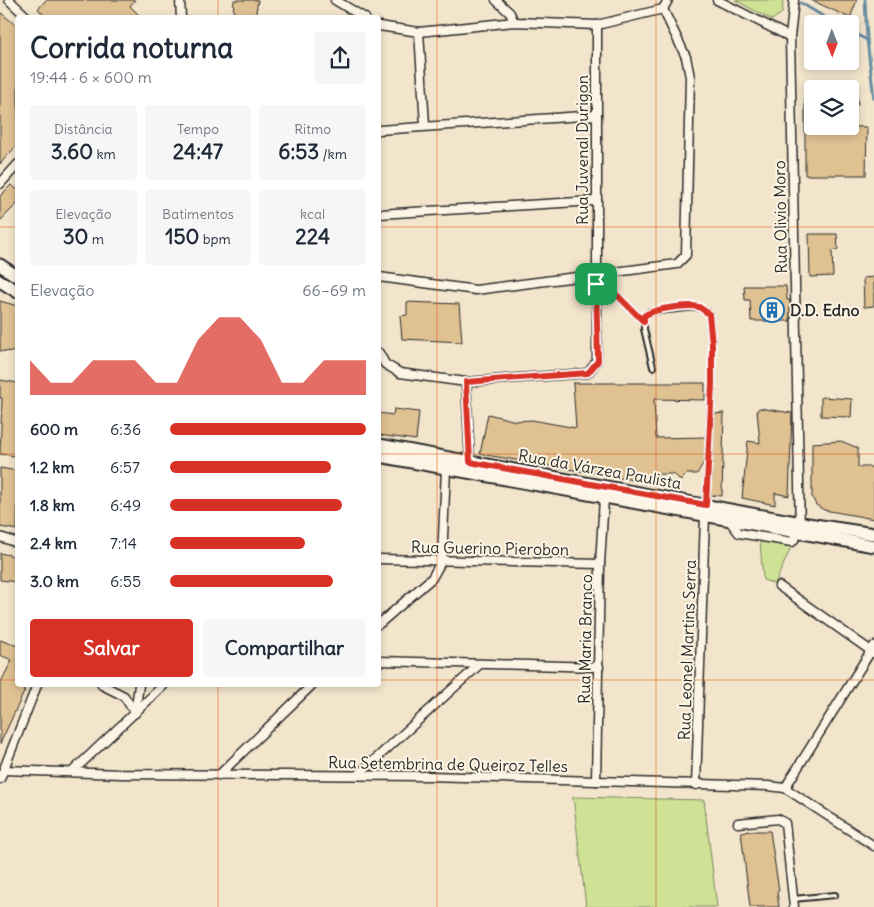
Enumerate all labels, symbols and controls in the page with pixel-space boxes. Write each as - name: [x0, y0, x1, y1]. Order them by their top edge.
- north arrow: [804, 15, 859, 70]
- map controls: [804, 15, 859, 135]
- text: Corrida noturna: [30, 30, 233, 66]
- button: share: [314, 32, 366, 84]
- text: 19:44 · 6 × 600 m: [30, 67, 152, 87]
- street label: Rua Juvenal Durigon: [572, 75, 592, 225]
- button: layers: [804, 80, 859, 135]
- text: Distância: [54, 120, 113, 138]
- text: Tempo: [177, 120, 219, 138]
- text: Ritmo: [294, 120, 331, 138]
- text: 3.60: [51, 138, 93, 165]
- text: 24:47: [173, 138, 223, 165]
- text: 6:53: [278, 138, 319, 165]
- text: km: [93, 145, 116, 163]
- text: /km: [319, 145, 347, 163]
- street label: Rua Olivio Moro: [769, 160, 791, 274]
- text: Elevação: [55, 205, 112, 223]
- text: Batimentos: [162, 205, 234, 223]
- text: kcal: [300, 205, 325, 223]
- text: 30: [63, 223, 88, 250]
- text: 150: [165, 223, 199, 250]
- text: 224: [295, 223, 330, 250]
- text: m: [88, 230, 104, 248]
- text: bpm: [199, 230, 231, 248]
- pin: [575, 263, 617, 305]
- icon: arrive: [582, 270, 610, 298]
- text: Elevação: [30, 280, 94, 300]
- text: 66–69 m: [302, 280, 366, 300]
- building icon: D.D. Edno: [759, 297, 785, 323]
- place label: D.D. Edno: [790, 300, 859, 320]
- text: 600 m: [30, 419, 78, 439]
- text: 6:36: [110, 419, 141, 439]
- street label: Rua da Várzea Paulista: [517, 445, 683, 493]
- text: 1.2 km: [30, 457, 74, 477]
- text: 6:57: [110, 457, 140, 477]
- text: 1.8 km: [30, 495, 75, 515]
- text: 6:49: [110, 495, 141, 515]
- text: 2.4 km: [30, 533, 77, 553]
- text: 7:14: [110, 533, 137, 553]
- street label: Rua Guerino Pierobon: [411, 537, 569, 559]
- street label: Rua Leonel Martins Serra: [674, 559, 700, 741]
- text: 3.0 km: [30, 571, 79, 591]
- text: 6:55: [110, 571, 141, 591]
- street label: Rua Maria Branco: [574, 574, 596, 704]
- button: Salvar: [30, 619, 193, 677]
- button: Compartilhar: [203, 619, 366, 677]
- street label: Rua Setembrina de Queiroz Telles: [328, 752, 568, 776]

